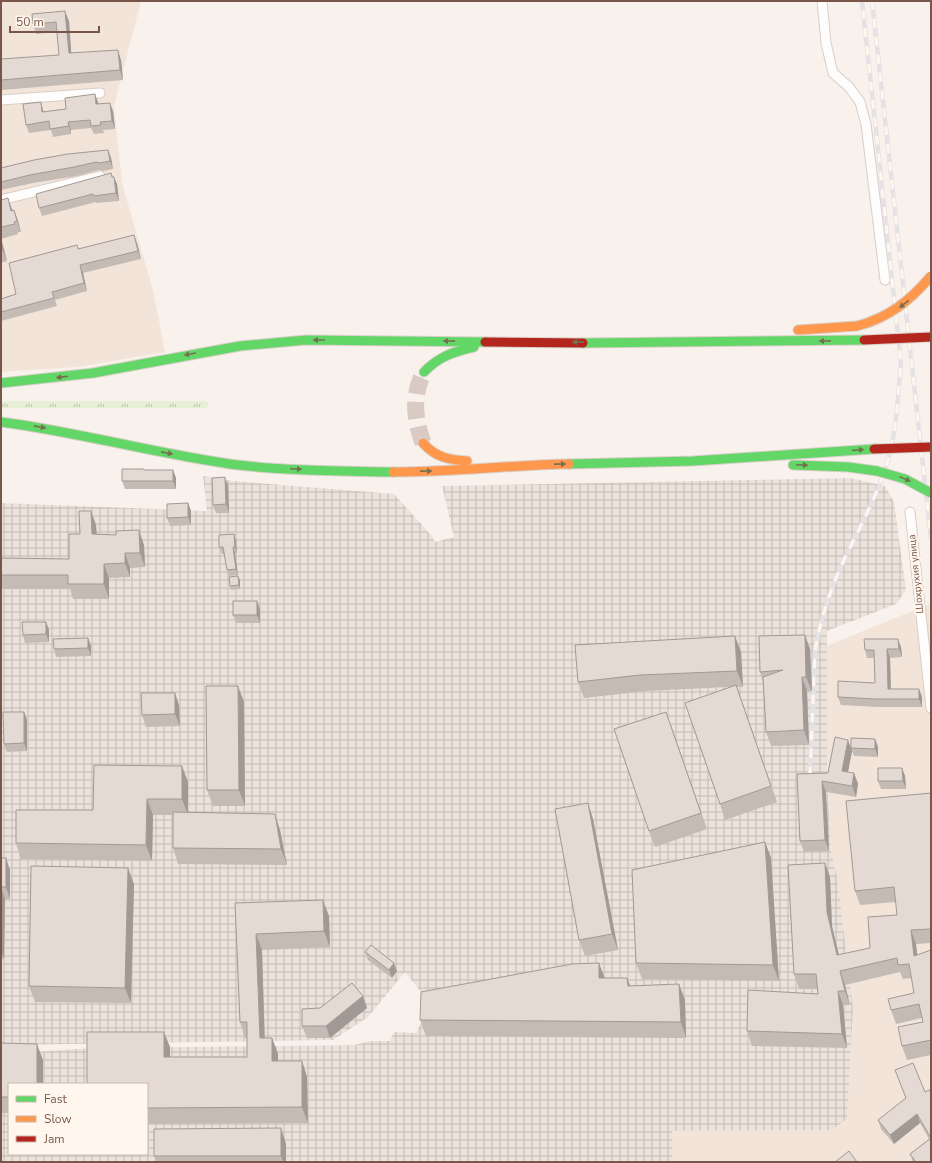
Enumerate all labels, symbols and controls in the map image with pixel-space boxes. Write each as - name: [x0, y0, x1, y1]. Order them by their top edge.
- scale bar: [10, 8, 99, 34]
- text: 50 m: [16, 14, 44, 30]
- one-way arrow: [899, 300, 910, 308]
- one-way arrow: [312, 337, 325, 343]
- one-way arrow: [442, 338, 455, 344]
- one-way arrow: [818, 338, 831, 344]
- one-way arrow: [572, 339, 584, 346]
- one-way arrow: [184, 351, 196, 357]
- one-way arrow: [56, 374, 68, 380]
- one-way arrow: [34, 425, 46, 431]
- one-way arrow: [852, 447, 864, 454]
- one-way arrow: [161, 451, 173, 457]
- one-way arrow: [554, 461, 567, 467]
- one-way arrow: [796, 462, 809, 468]
- one-way arrow: [290, 466, 302, 473]
- one-way arrow: [420, 468, 432, 475]
- one-way arrow: [899, 476, 911, 482]
- street label: Шохрухия улица: [905, 534, 927, 614]
- legend: [8, 1083, 148, 1155]
- text: Fast: [44, 1091, 67, 1107]
- text: Slow: [44, 1111, 72, 1127]
- text: Jam: [43, 1131, 65, 1147]

